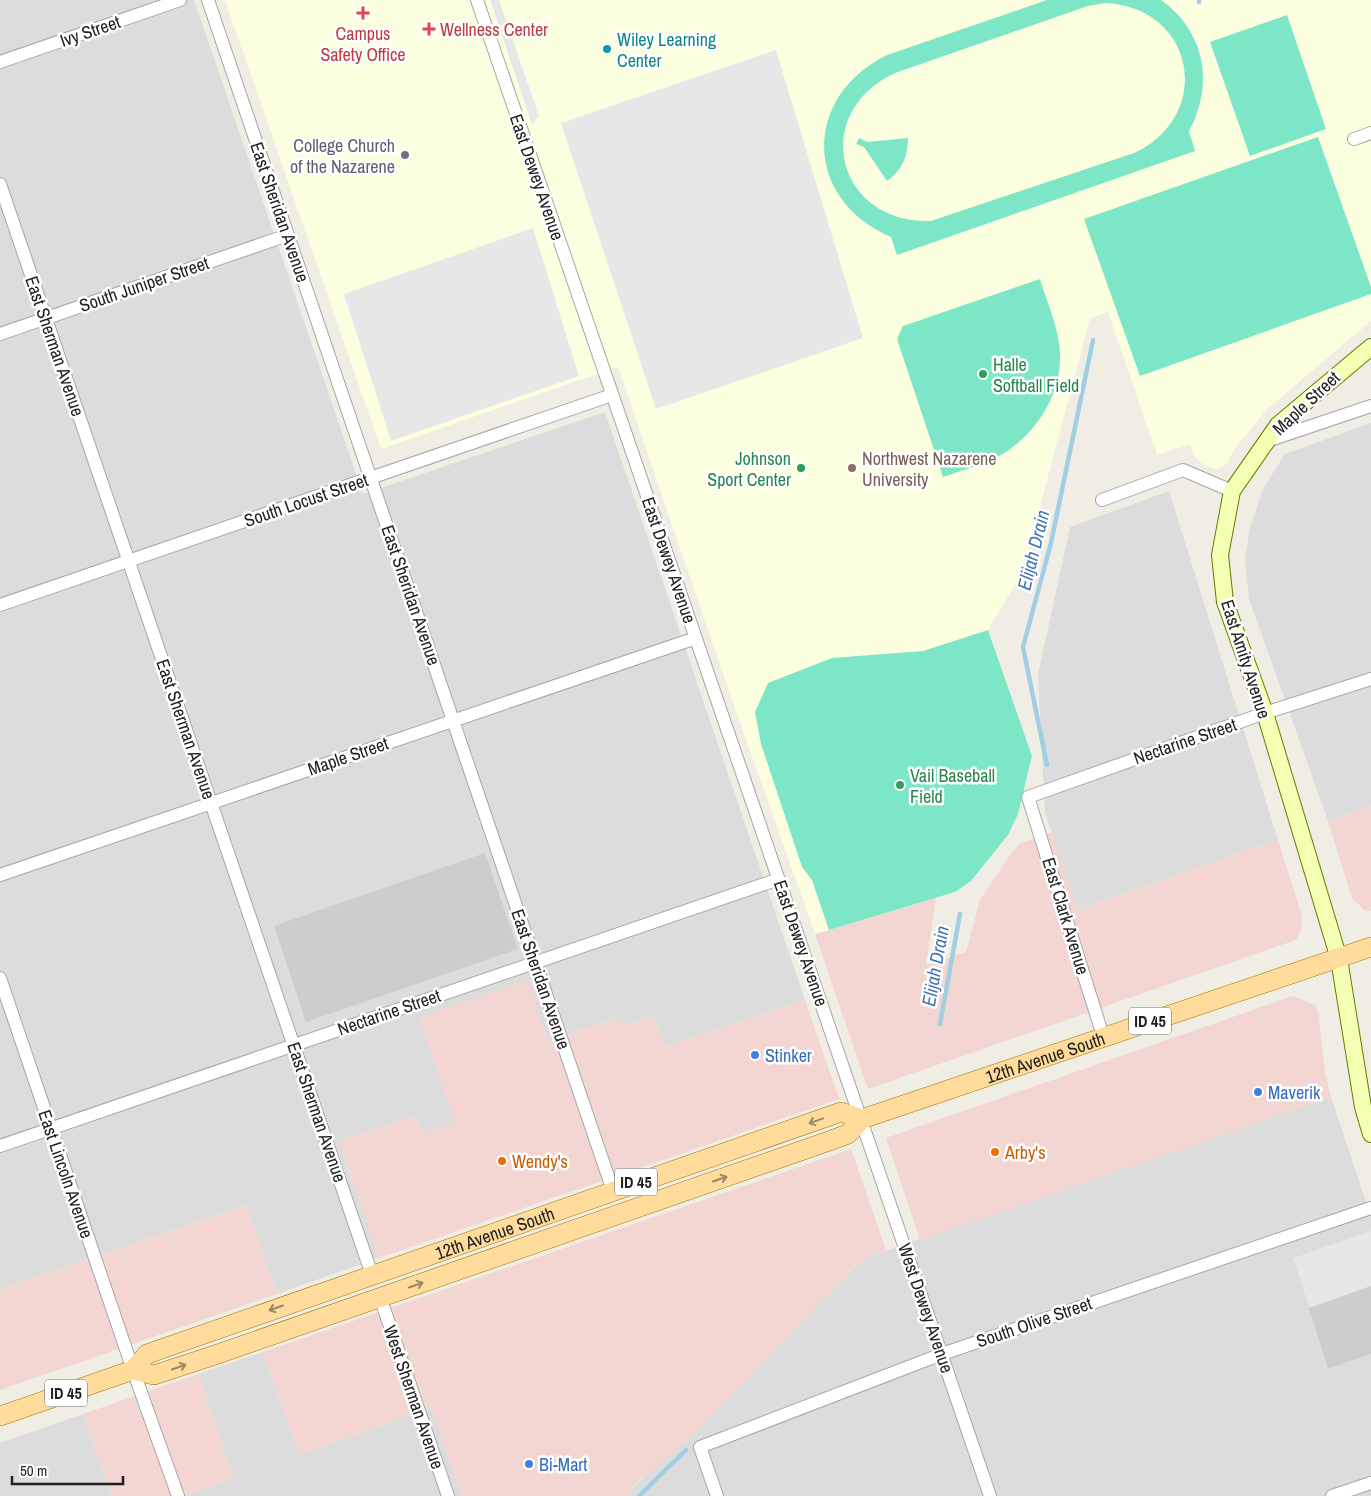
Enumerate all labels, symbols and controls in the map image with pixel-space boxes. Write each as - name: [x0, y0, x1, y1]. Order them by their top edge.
- marker: Campus Safety Office: [356, 6, 370, 20]
- street label: Ivy Street: [56, 9, 124, 53]
- place label: Wellness Center: [440, 17, 548, 42]
- place label: Campus Safety Office: [320, 21, 406, 67]
- marker: Wellness Center: [422, 22, 436, 36]
- place label: Wiley Learning Center: [617, 27, 717, 73]
- marker: Wiley Learning Center: [601, 43, 613, 55]
- street label: East Dewey Avenue: [504, 111, 570, 243]
- place label: College Church of the Nazarene: [290, 133, 395, 179]
- street label: East Sheridan Avenue: [244, 139, 316, 285]
- marker: College Church of the Nazarene: [399, 149, 411, 161]
- street label: South Juniper Street: [76, 250, 212, 318]
- street label: East Sherman Avenue: [19, 273, 91, 419]
- place label: Halle Softball Field: [993, 352, 1079, 398]
- street label: Maple Street: [1267, 365, 1345, 441]
- marker: Halle Softball Field: [977, 368, 989, 380]
- place label: Johnson Sport Center: [707, 446, 791, 492]
- place label: Northwest Nazarene University: [862, 446, 997, 492]
- marker: Johnson Sport Center: [795, 462, 807, 474]
- marker: Northwest Nazarene University: [846, 462, 858, 474]
- street label: South Locust Street: [241, 467, 371, 533]
- street label: East Dewey Avenue: [636, 494, 702, 626]
- water label: Elijah Drain: [1011, 507, 1055, 593]
- street label: East Sheridan Avenue: [375, 522, 447, 668]
- street label: East Amity Avenue: [1215, 596, 1277, 722]
- street label: East Sherman Avenue: [150, 656, 222, 802]
- street label: Nectarine Street: [1130, 712, 1240, 770]
- street label: Maple Street: [304, 731, 392, 781]
- place label: Vail Baseball Field: [910, 763, 995, 809]
- marker: Vail Baseball Field: [894, 779, 906, 791]
- street label: East Clark Avenue: [1036, 854, 1096, 978]
- street label: East Dewey Avenue: [768, 877, 834, 1009]
- street label: East Sheridan Avenue: [505, 906, 577, 1052]
- water label: Elijah Drain: [915, 924, 955, 1008]
- street label: Nectarine Street: [334, 983, 444, 1041]
- road number: ID 45: [1129, 1008, 1171, 1034]
- street label: 12th Avenue South: [982, 1025, 1108, 1089]
- street label: East Sherman Avenue: [281, 1039, 353, 1185]
- place label: Stinker: [765, 1043, 812, 1068]
- marker: Stinker: [749, 1049, 761, 1061]
- place label: Maverik: [1268, 1080, 1321, 1105]
- marker: Maverik: [1252, 1086, 1264, 1098]
- street label: East Lincoln Avenue: [32, 1106, 100, 1242]
- one-way arrow: [808, 1117, 824, 1126]
- place label: Arby's: [1004, 1140, 1046, 1165]
- marker: Arby's: [989, 1146, 1001, 1158]
- place label: Wendy's: [512, 1149, 568, 1174]
- marker: Wendy's: [496, 1155, 508, 1167]
- road number: ID 45: [615, 1168, 657, 1196]
- one-way arrow: [711, 1174, 727, 1183]
- street label: 12th Avenue South: [432, 1201, 557, 1265]
- street label: West Dewey Avenue: [892, 1240, 960, 1376]
- one-way arrow: [407, 1280, 423, 1289]
- street label: South Olive Street: [973, 1291, 1095, 1353]
- one-way arrow: [269, 1304, 285, 1313]
- street label: West Sherman Avenue: [378, 1322, 450, 1472]
- one-way arrow: [171, 1361, 187, 1371]
- road number: ID 45: [45, 1380, 87, 1406]
- place label: Bi-Mart: [539, 1452, 587, 1477]
- scale bar: [12, 1454, 124, 1486]
- marker: Bi-Mart: [523, 1458, 535, 1470]
- text: 50 m: [20, 1460, 47, 1481]

